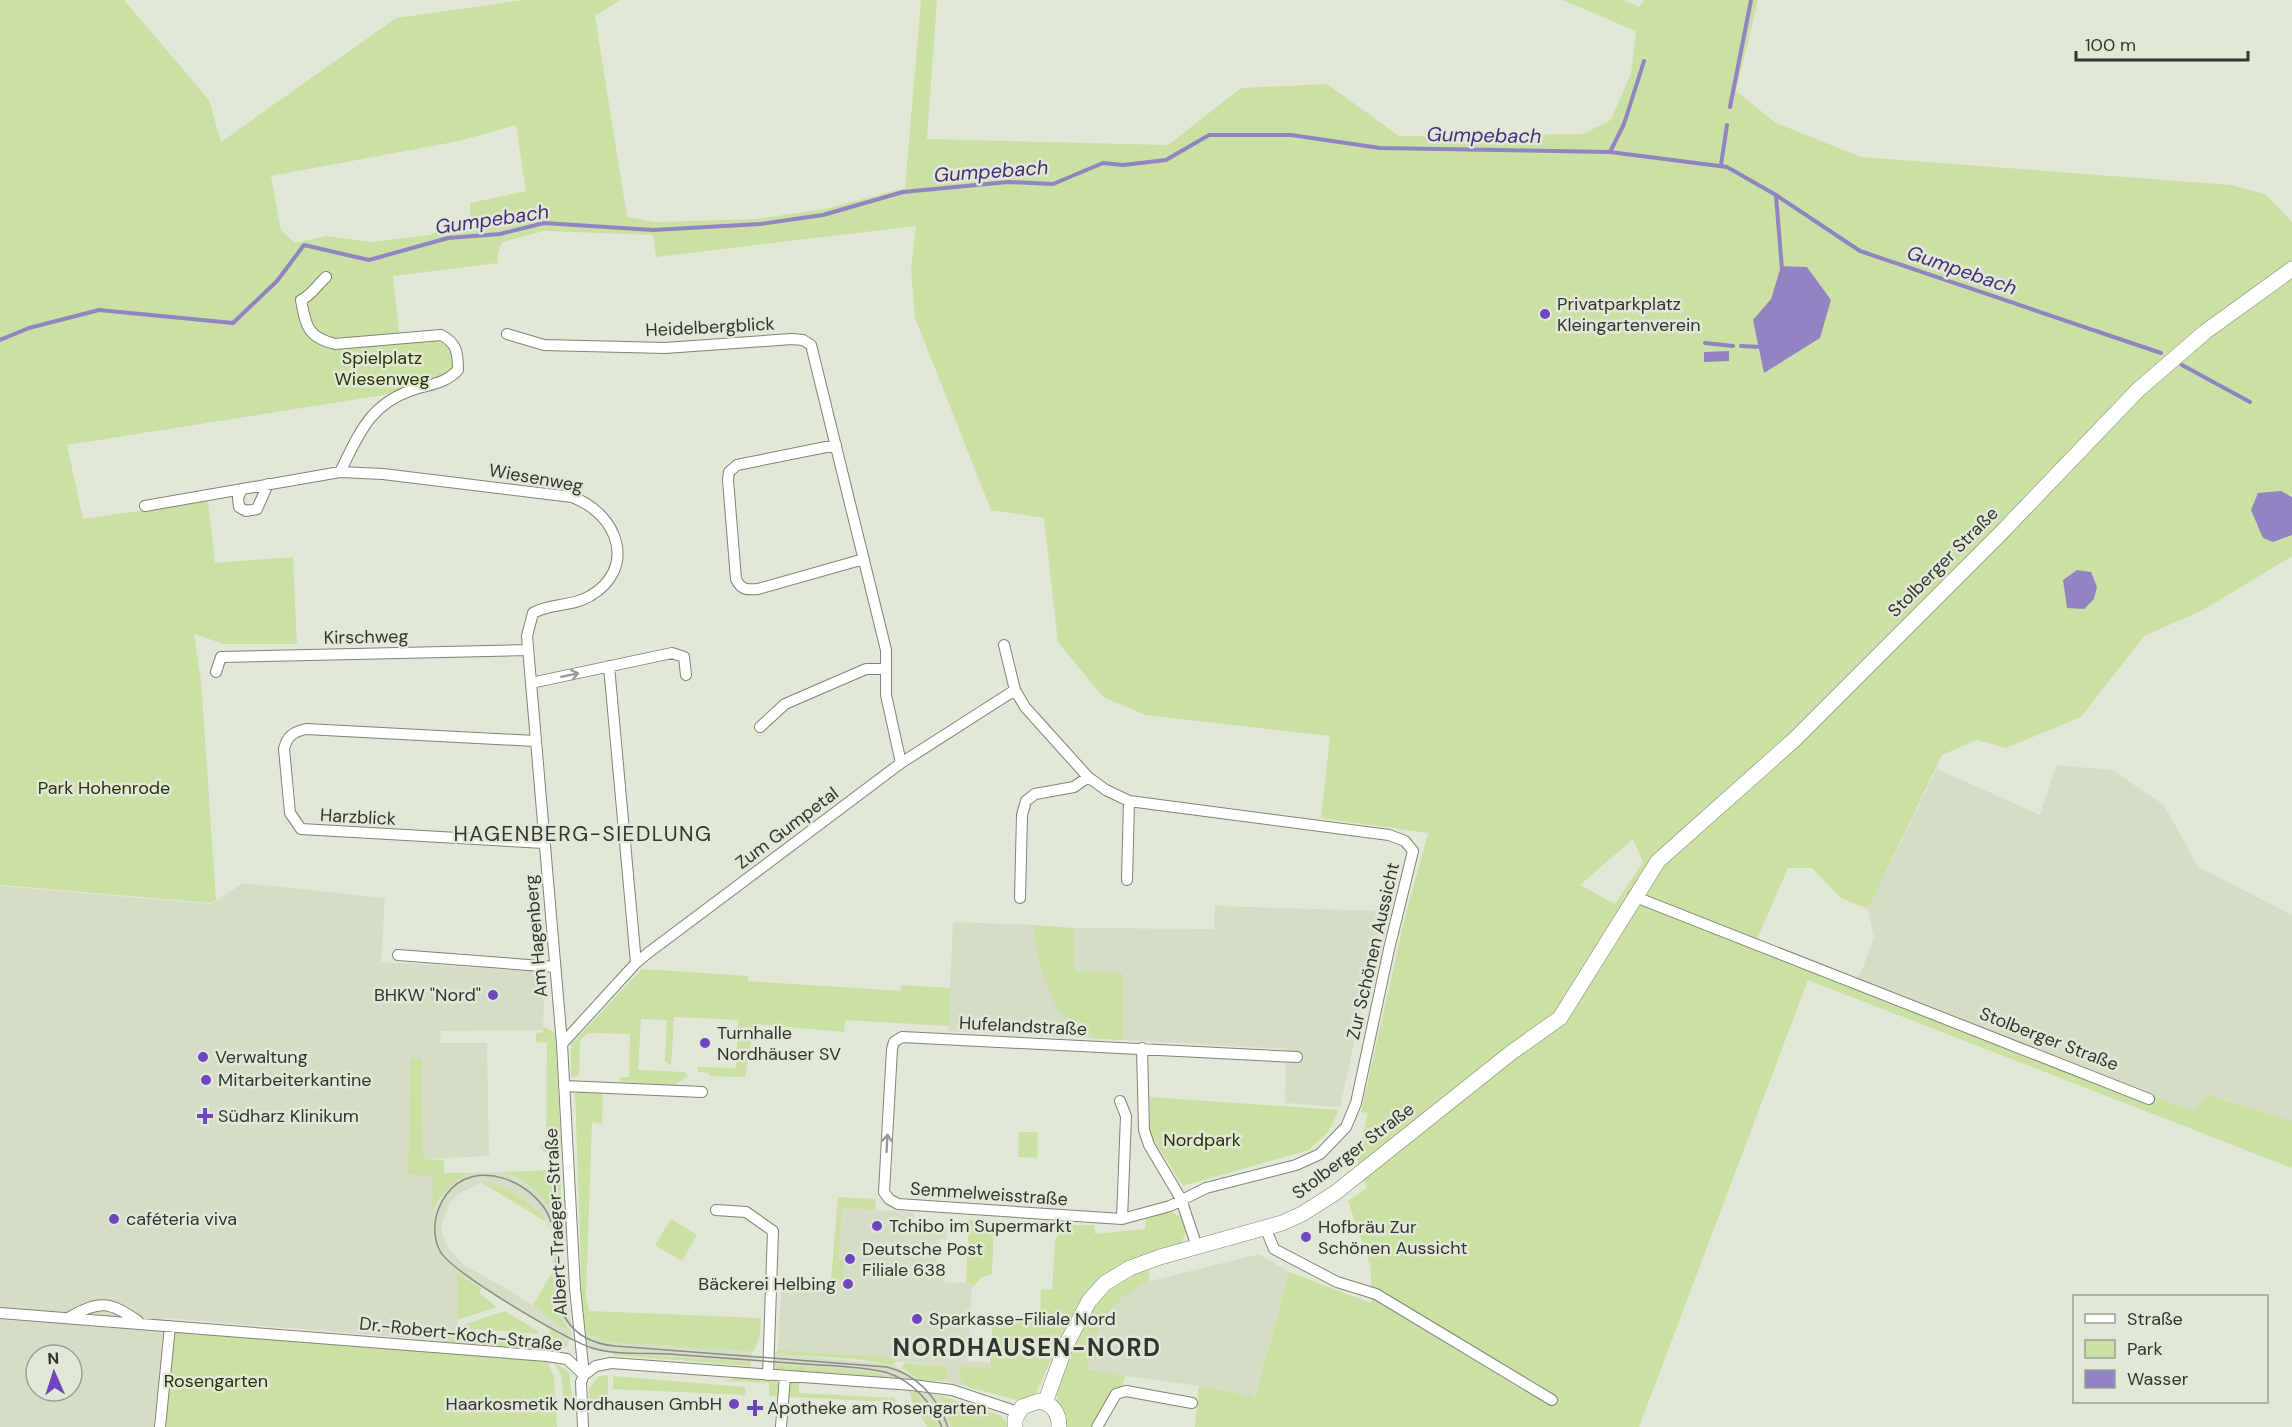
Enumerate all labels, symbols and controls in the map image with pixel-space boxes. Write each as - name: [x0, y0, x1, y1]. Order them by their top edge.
- scale bar: [2076, 24, 2248, 62]
- text: 100 m: [2085, 33, 2136, 57]
- water label: Gumpebach: [1426, 121, 1542, 149]
- water label: Gumpebach: [933, 154, 1049, 188]
- water label: Gumpebach: [433, 198, 551, 240]
- water label: Gumpebach: [1904, 239, 2020, 301]
- place label: Privatparkplatz Kleingartenverein: [1557, 292, 1701, 337]
- marker: Privatparkplatz Kleingartenverein: [1538, 307, 1552, 321]
- street label: Heidelbergblick: [645, 312, 775, 342]
- park label: Spielplatz Wiesenweg: [334, 346, 430, 391]
- street label: Wiesenweg: [487, 458, 585, 498]
- street label: Stolberger Straße: [1883, 502, 2003, 622]
- street label: Kirschweg: [323, 624, 409, 650]
- one-way arrow: [560, 668, 579, 680]
- park label: Park Hohenrode: [38, 776, 170, 800]
- street label: Zum Gumpetal: [731, 781, 843, 875]
- street label: Harzblick: [319, 803, 397, 831]
- district label: HAGENBERG-SIEDLUNG: [453, 820, 713, 848]
- street label: Zur Schönen Aussicht: [1341, 860, 1405, 1042]
- street label: Am Hagenberg: [519, 874, 553, 998]
- place label: BHKW "Nord": [374, 983, 481, 1007]
- marker: BHKW "Nord": [486, 988, 500, 1002]
- street label: Stolberger Straße: [1976, 1001, 2122, 1077]
- street label: Hufelandstraße: [958, 1011, 1088, 1041]
- place label: Turnhalle Nordhäuser SV: [717, 1021, 841, 1066]
- marker: Turnhalle Nordhäuser SV: [698, 1036, 712, 1050]
- place label: Verwaltung: [215, 1045, 308, 1069]
- marker: Verwaltung: [196, 1050, 210, 1064]
- place label: Mitarbeiterkantine: [218, 1068, 372, 1092]
- marker: Mitarbeiterkantine: [199, 1073, 213, 1087]
- street label: Stolberger Straße: [1287, 1097, 1419, 1205]
- place label: Südharz Klinikum: [218, 1104, 359, 1128]
- marker: Südharz Klinikum: [196, 1107, 214, 1125]
- street label: Albert-Traeger-Straße: [539, 1128, 573, 1316]
- park label: Nordpark: [1163, 1128, 1241, 1152]
- one-way arrow: [881, 1133, 892, 1153]
- street label: Semmelweisstraße: [909, 1177, 1069, 1211]
- place label: caféteria viva: [126, 1207, 237, 1231]
- marker: caféteria viva: [107, 1212, 121, 1226]
- place label: Tchibo im Supermarkt: [889, 1214, 1072, 1238]
- place label: Hofbräu Zur Schönen Aussicht: [1318, 1215, 1468, 1260]
- marker: Tchibo im Supermarkt: [870, 1219, 884, 1233]
- marker: Hofbräu Zur Schönen Aussicht: [1299, 1230, 1313, 1244]
- place label: Deutsche Post Filiale 638: [862, 1237, 983, 1282]
- marker: Deutsche Post Filiale 638: [843, 1252, 857, 1266]
- place label: Bäckerei Helbing: [698, 1272, 836, 1296]
- marker: Bäckerei Helbing: [841, 1277, 855, 1291]
- legend: [2073, 1295, 2268, 1403]
- place label: Sparkasse-Filiale Nord: [929, 1307, 1116, 1331]
- text: Straße: [2127, 1307, 2183, 1331]
- street label: Dr.-Robert-Koch-Straße: [358, 1311, 564, 1357]
- marker: Sparkasse-Filiale Nord: [910, 1312, 924, 1326]
- district label: NORDHAUSEN-NORD: [892, 1332, 1162, 1363]
- text: Park: [2127, 1337, 2163, 1361]
- north arrow: [24, 1343, 84, 1403]
- text: N: [47, 1348, 60, 1369]
- text: Wasser: [2127, 1367, 2189, 1391]
- park label: Rosengarten: [164, 1369, 268, 1393]
- place label: Haarkosmetik Nordhausen GmbH: [445, 1392, 722, 1416]
- place label: Apotheke am Rosengarten: [767, 1396, 987, 1420]
- marker: Haarkosmetik Nordhausen GmbH: [727, 1397, 741, 1411]
- marker: Apotheke am Rosengarten: [748, 1401, 762, 1415]

